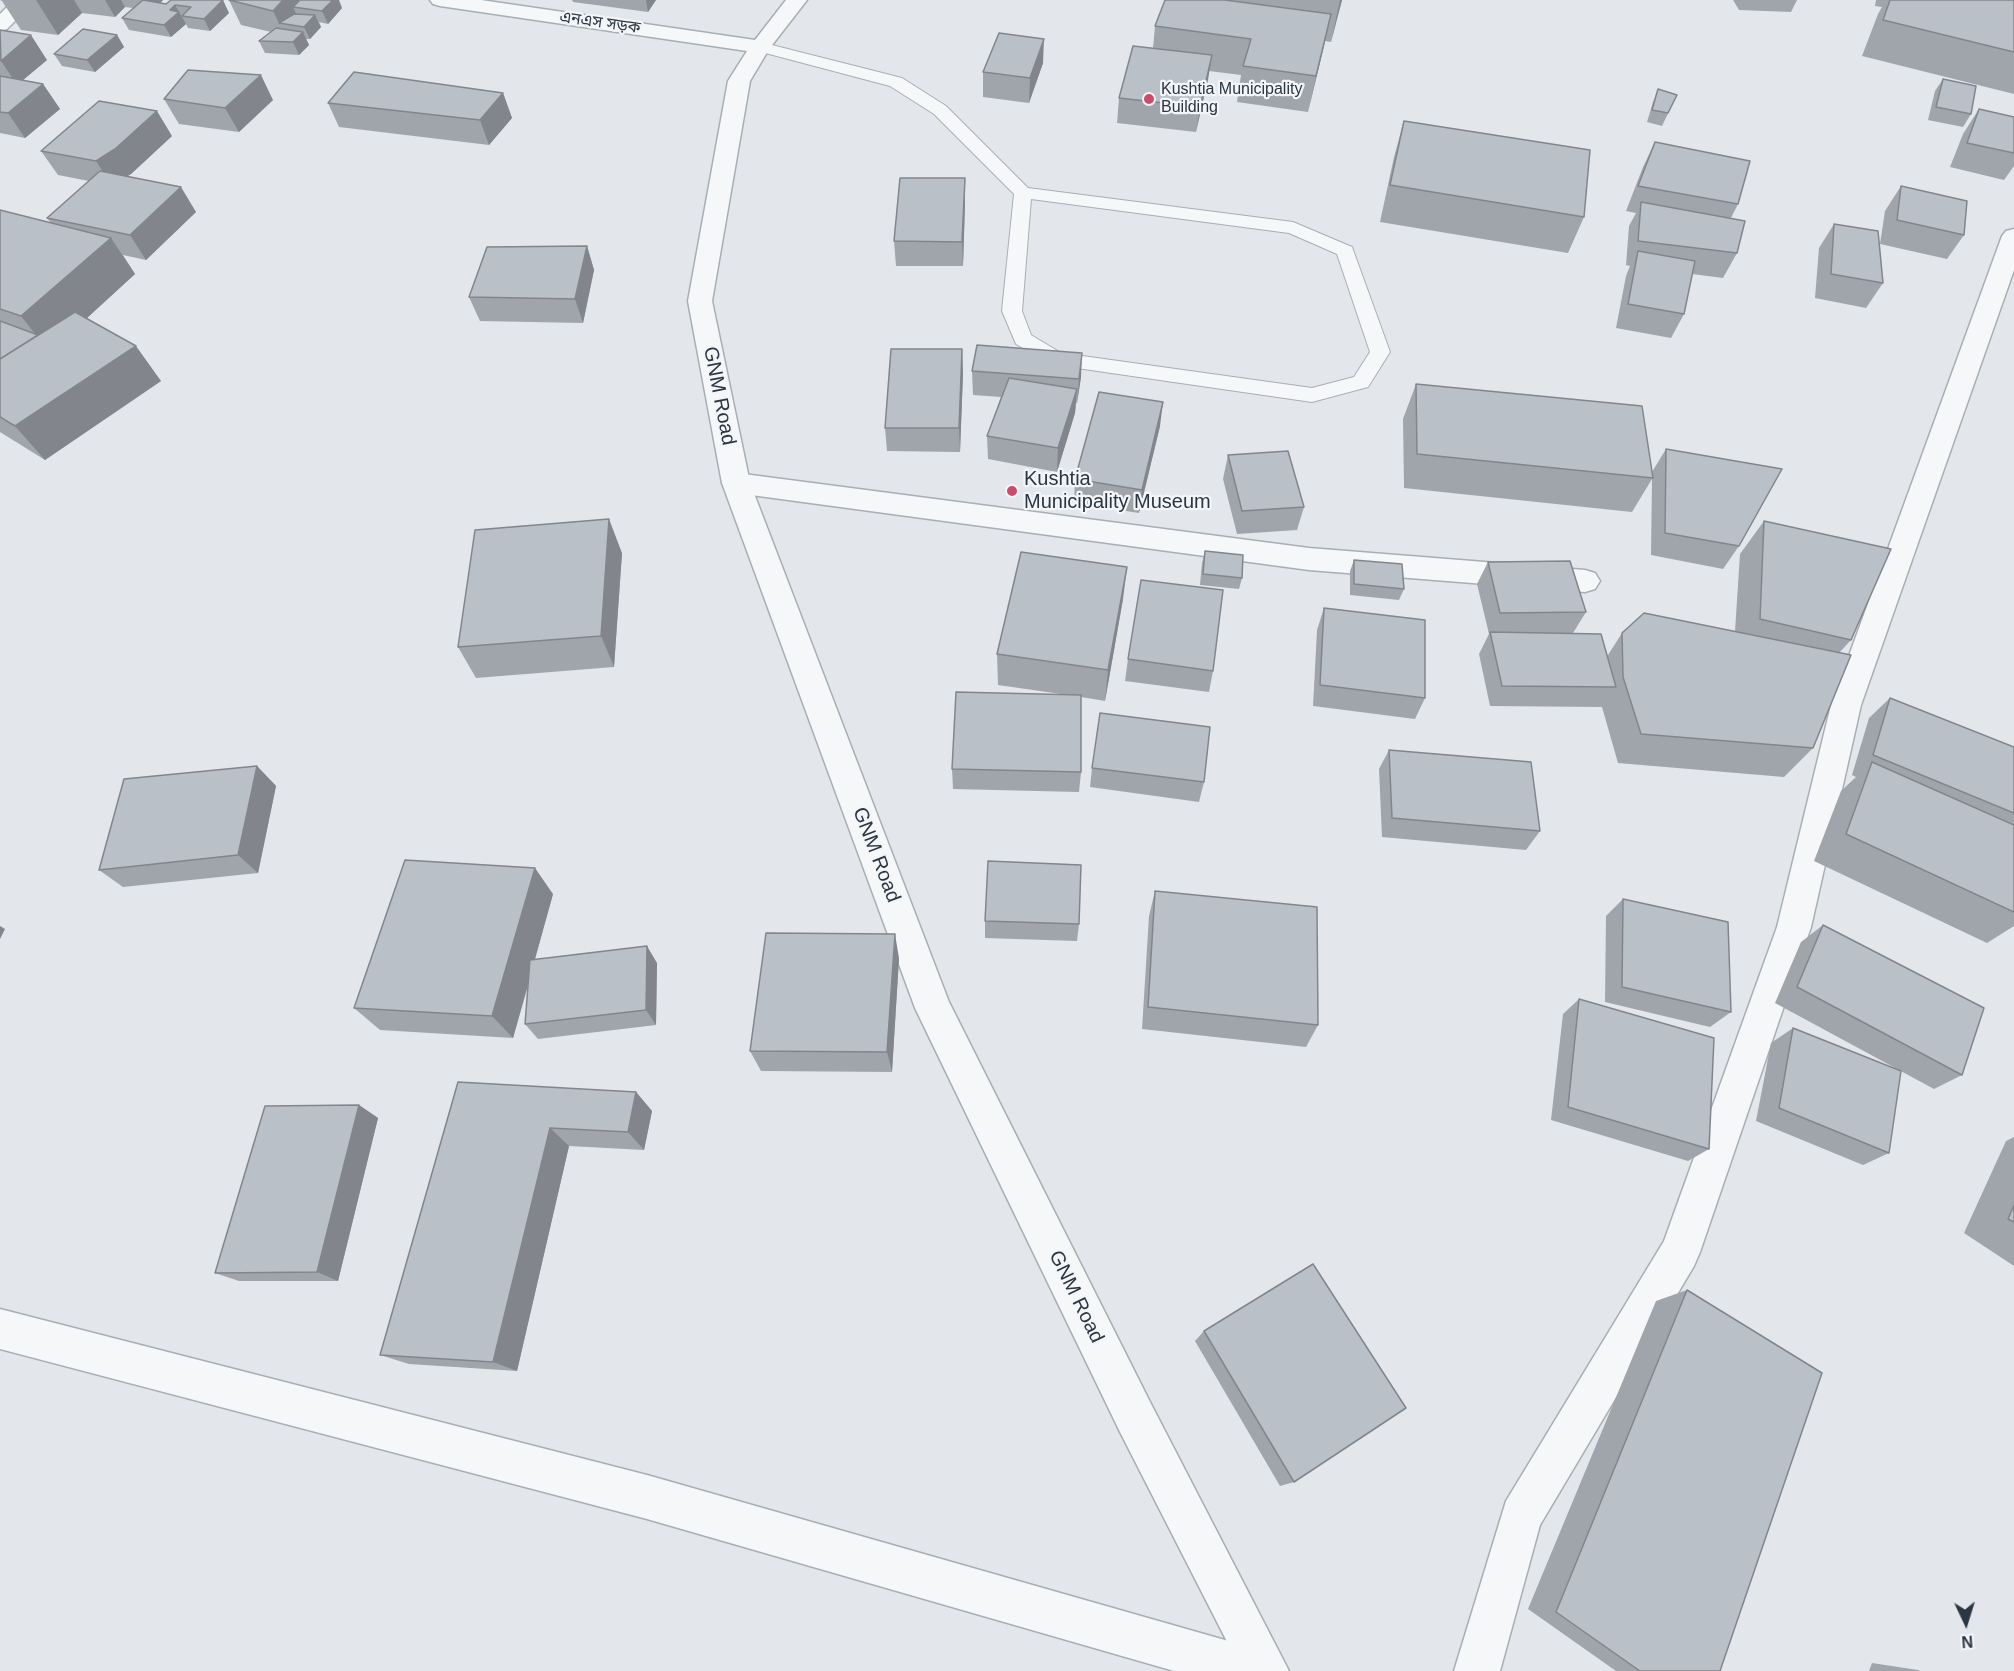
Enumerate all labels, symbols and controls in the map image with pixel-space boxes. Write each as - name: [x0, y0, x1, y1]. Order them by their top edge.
- street label: এনএস সড়ক: [558, 8, 642, 38]
- place label: Kushtia Municipality Building: [1161, 80, 1302, 118]
- marker: Kushtia Municipality Building: [1142, 92, 1156, 106]
- street label: GNM Road: [698, 345, 740, 447]
- place label: Kushtia Municipality Museum: [1024, 467, 1211, 514]
- marker: Kushtia Municipality Museum: [1005, 484, 1019, 498]
- street label: GNM Road: [847, 804, 905, 906]
- street label: GNM Road: [1043, 1247, 1109, 1347]
- north arrow: [1936, 1593, 1996, 1653]
- text: N: [1961, 1633, 1974, 1650]

